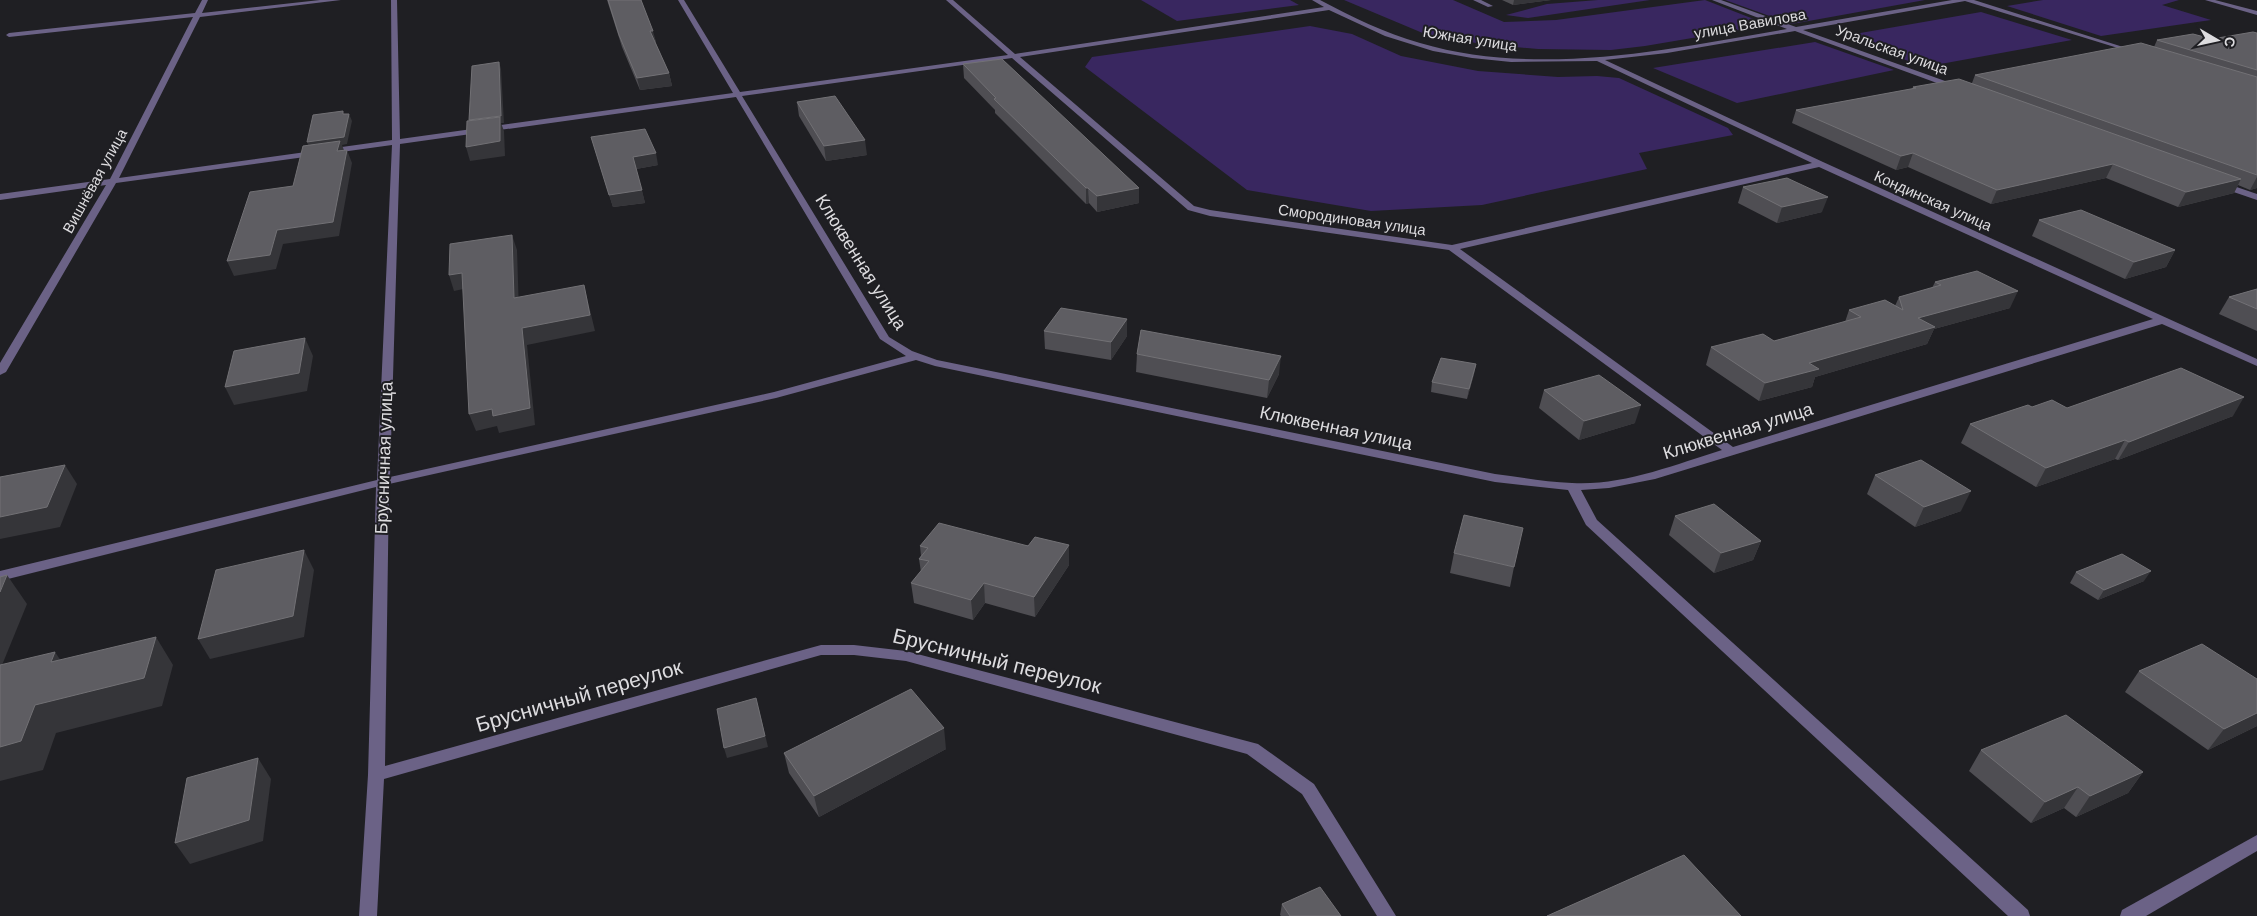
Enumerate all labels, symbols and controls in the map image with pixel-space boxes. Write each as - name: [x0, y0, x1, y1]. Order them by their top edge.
- street label: улица Вавилова: [1692, 4, 1808, 44]
- north arrow: [2192, 15, 2242, 65]
- street label: Уральская улица: [1833, 20, 1952, 80]
- street label: Южная улица: [1421, 22, 1519, 56]
- text: С: [2220, 36, 2240, 48]
- street label: Вишнёвая улица: [58, 125, 132, 237]
- street label: Кондинская улица: [1871, 166, 1996, 236]
- street label: Клюквенная улица: [810, 190, 913, 335]
- street label: Смородиновая улица: [1277, 200, 1428, 240]
- street label: Брусничная улица: [369, 380, 399, 535]
- street label: Клюквенная улица: [1660, 396, 1817, 465]
- street label: Клюквенная улица: [1257, 400, 1416, 456]
- street label: Брусничный переулок: [890, 622, 1105, 701]
- street label: Брусничный переулок: [472, 653, 686, 739]

